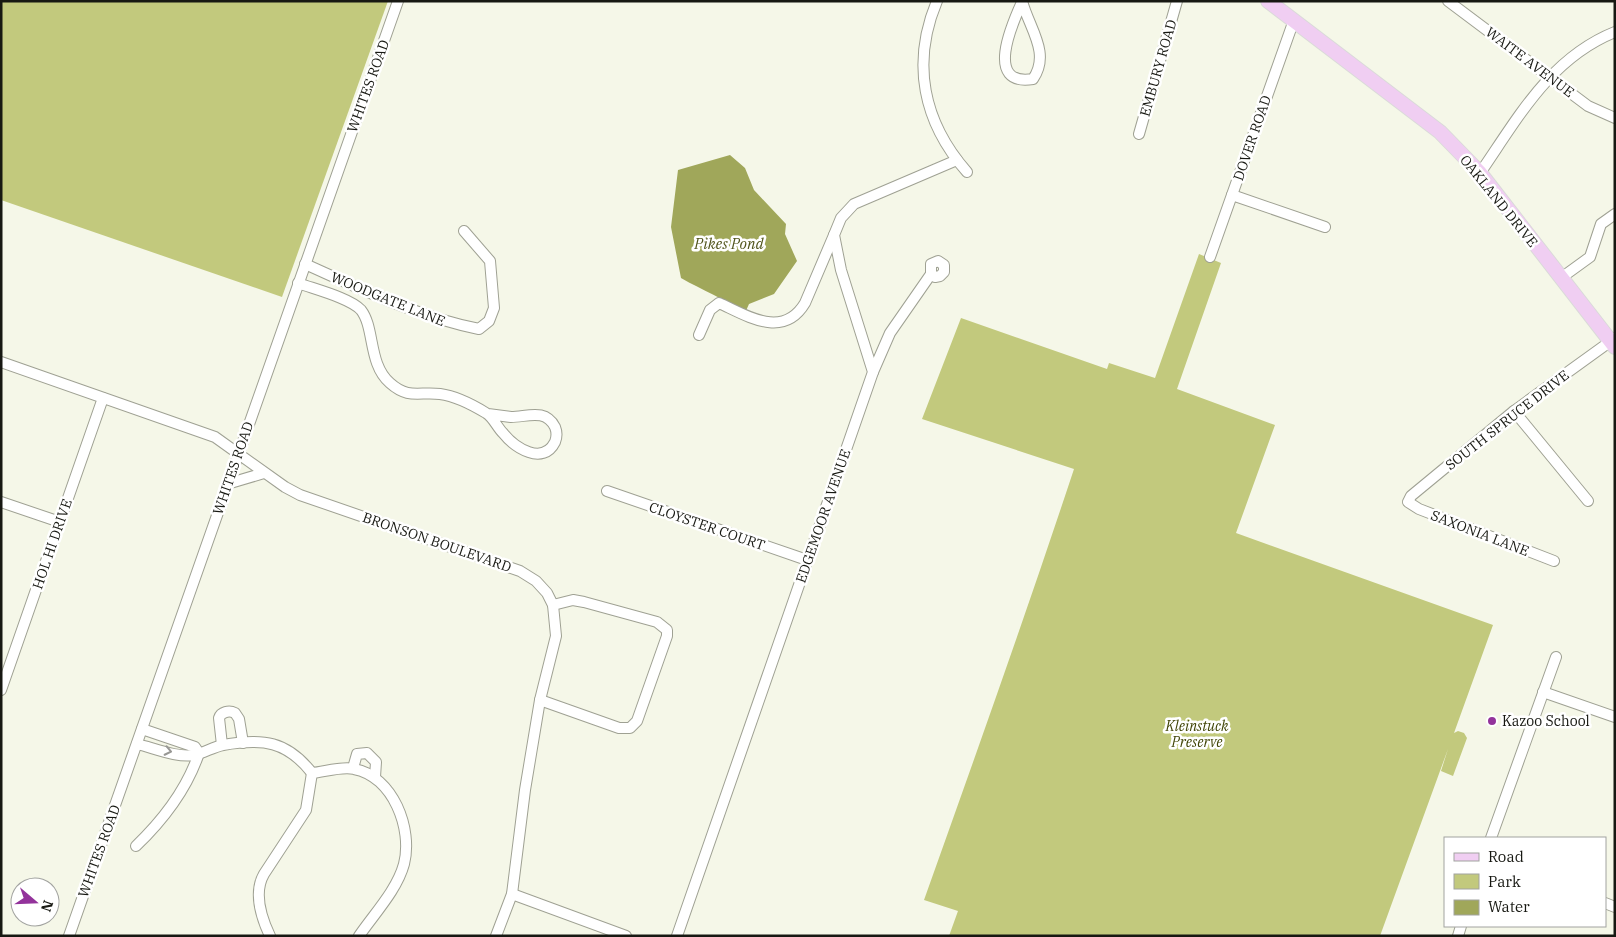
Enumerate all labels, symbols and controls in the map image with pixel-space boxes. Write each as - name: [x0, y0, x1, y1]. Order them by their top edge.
- street label: EMBURY ROAD: [1136, 17, 1181, 119]
- street label: WAITE AVENUE: [1482, 23, 1578, 101]
- street label: WHITES ROAD: [343, 37, 393, 135]
- street label: DOVER ROAD: [1229, 93, 1275, 183]
- street label: OAKLAND DRIVE: [1456, 151, 1542, 251]
- water label: Pikes Pond: [693, 234, 765, 253]
- street label: WOODGATE LANE: [328, 268, 448, 330]
- street label: SOUTH SPRUCE DRIVE: [1442, 366, 1573, 474]
- street label: WHITES ROAD: [209, 419, 257, 517]
- street label: EDGEMOOR AVENUE: [792, 447, 854, 585]
- street label: HOL HI DRIVE: [28, 497, 76, 591]
- street label: CLOYSTER COURT: [647, 498, 767, 554]
- street label: SAXONIA LANE: [1428, 506, 1532, 560]
- street label: BRONSON BOULEVARD: [360, 508, 514, 576]
- place label: Kazoo School: [1502, 712, 1590, 730]
- marker: Kazoo School: [1486, 715, 1498, 727]
- park label: Kleinstuck Preserve: [1165, 717, 1229, 751]
- one-way arrow: [164, 746, 173, 756]
- street label: WHITES ROAD: [74, 802, 124, 900]
- legend: [1444, 837, 1606, 927]
- text: Road: [1488, 847, 1524, 866]
- text: Park: [1488, 872, 1521, 891]
- north arrow: [10, 877, 60, 927]
- text: Water: [1488, 897, 1530, 916]
- text: N: [37, 898, 58, 914]

